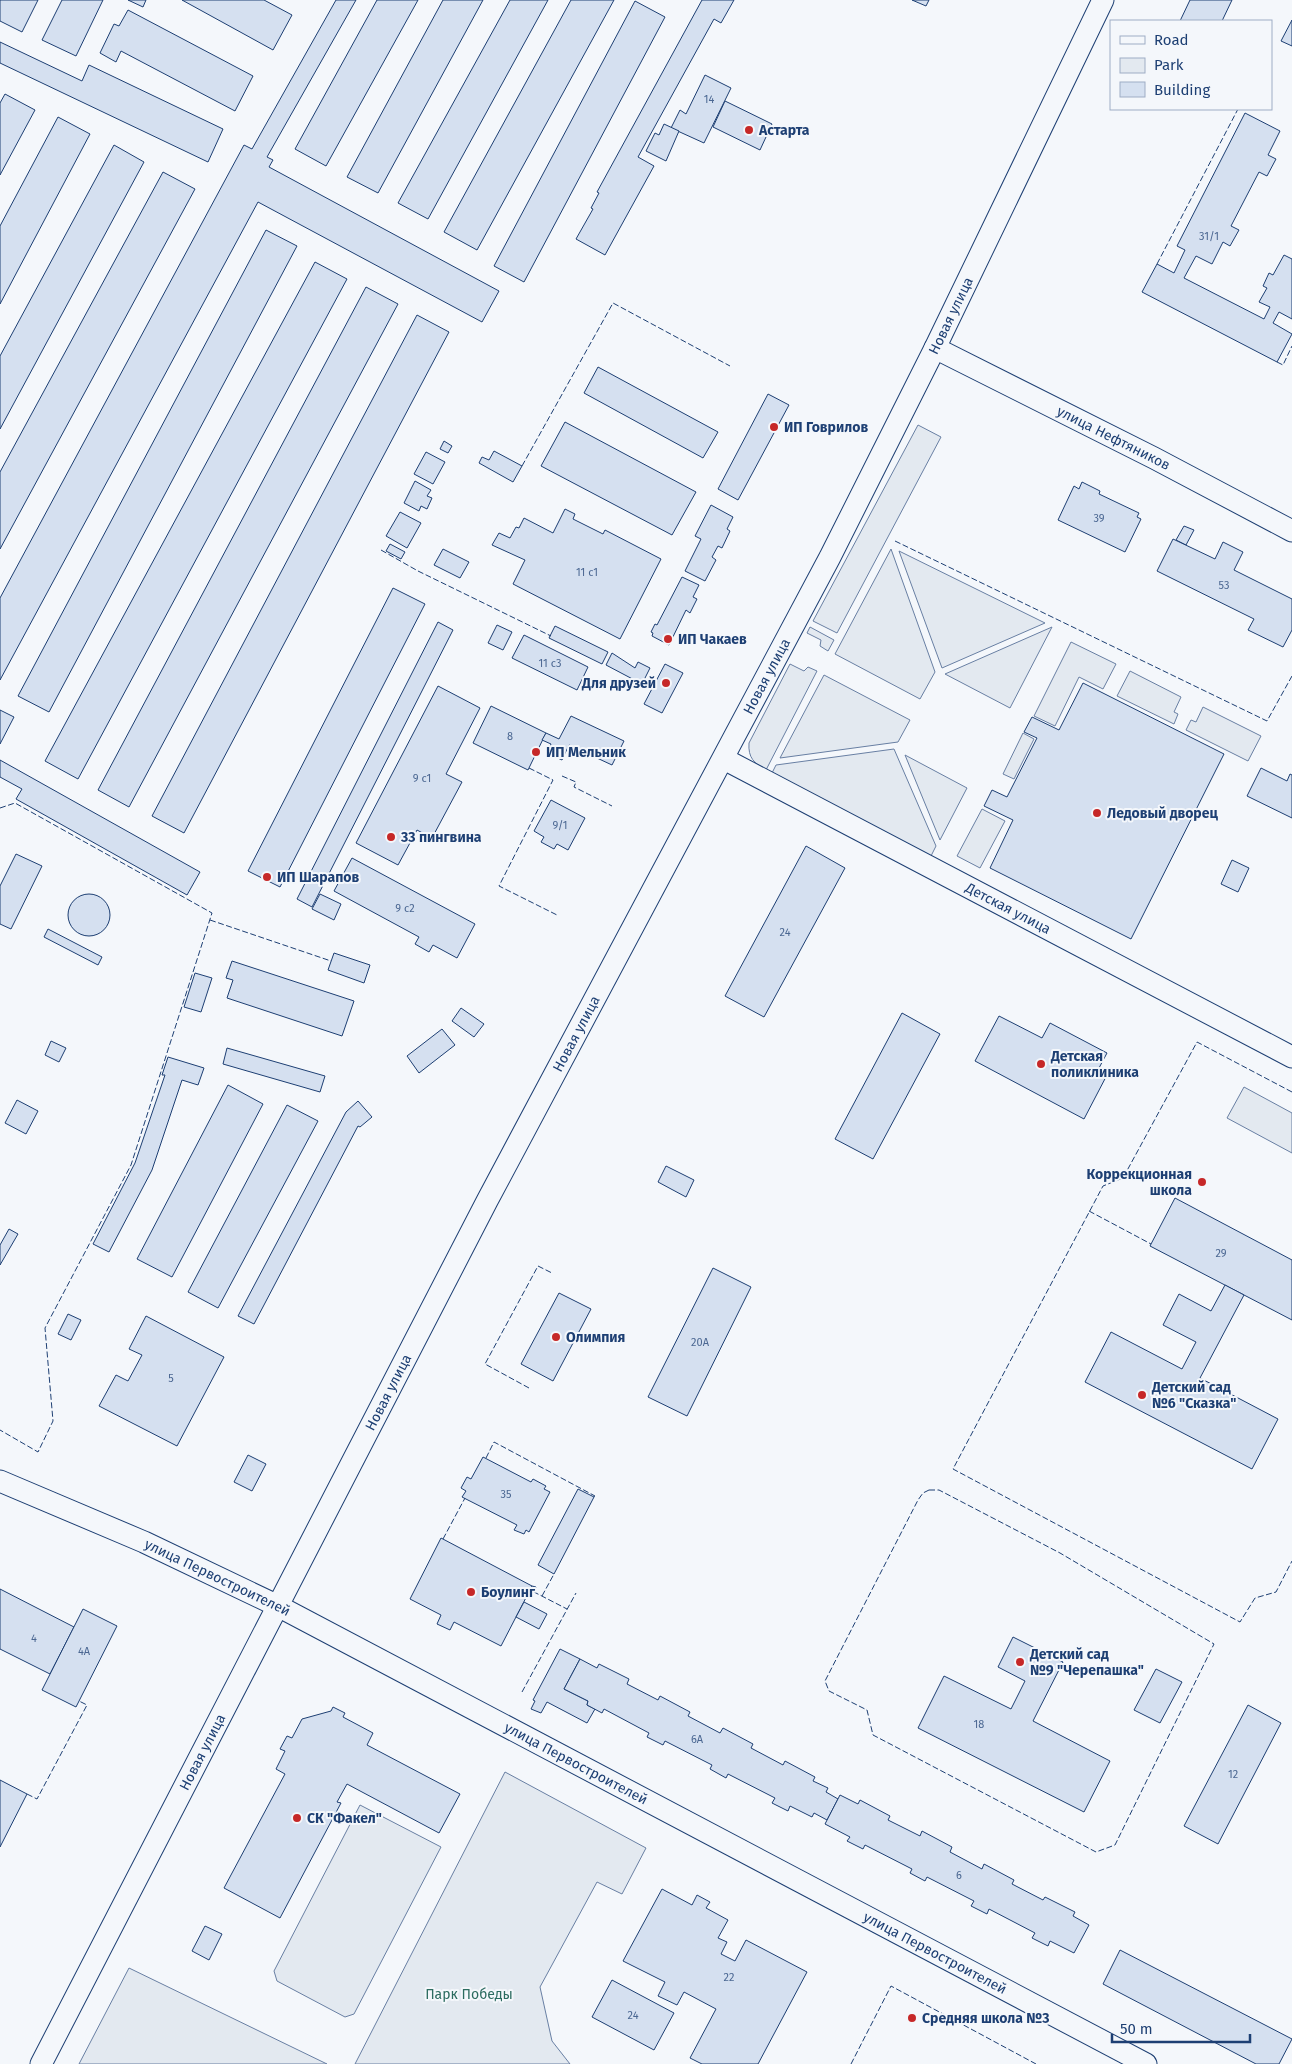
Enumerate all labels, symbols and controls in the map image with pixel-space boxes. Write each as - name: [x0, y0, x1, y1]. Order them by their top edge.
- legend: [1110, 20, 1272, 110]
- text: Road: [1154, 31, 1189, 49]
- text: Park: [1154, 56, 1184, 74]
- text: Building: [1154, 81, 1210, 99]
- house number: 14: [704, 93, 714, 106]
- place label: Астарта: [758, 122, 810, 139]
- marker: Астарта: [743, 124, 755, 136]
- house number: 31/1: [1199, 230, 1219, 243]
- street label: Новая улица: [925, 274, 977, 357]
- street label: улица Нефтяников: [1054, 403, 1173, 474]
- place label: ИП Говрилов: [784, 419, 868, 436]
- marker: ИП Говрилов: [768, 421, 780, 433]
- house number: 39: [1093, 512, 1105, 525]
- house number: 11 с1: [576, 566, 598, 579]
- house number: 53: [1219, 579, 1229, 592]
- place label: ИП Чакаев: [678, 631, 747, 648]
- marker: ИП Чакаев: [662, 633, 674, 645]
- street label: Новая улица: [740, 636, 794, 717]
- house number: 11 с3: [538, 657, 562, 670]
- place label: Для друзей: [581, 675, 656, 692]
- marker: Для друзей: [660, 677, 672, 689]
- house number: 8: [507, 730, 513, 743]
- place label: ИП Мельник: [546, 744, 626, 761]
- marker: ИП Мельник: [530, 746, 542, 758]
- house number: 9 с1: [413, 772, 431, 785]
- place label: Ледовый дворец: [1107, 805, 1218, 822]
- marker: Ледовый дворец: [1091, 807, 1103, 819]
- house number: 9/1: [552, 819, 568, 832]
- place label: 33 пингвина: [400, 829, 482, 846]
- marker: 33 пингвина: [385, 831, 397, 843]
- place label: ИП Шарапов: [277, 869, 360, 886]
- marker: ИП Шарапов: [261, 871, 273, 883]
- street label: Детская улица: [962, 879, 1053, 938]
- house number: 9 с2: [395, 902, 415, 915]
- house number: 24: [780, 926, 791, 939]
- street label: Новая улица: [549, 993, 604, 1075]
- place label: Детская поликлиника: [1050, 1048, 1139, 1081]
- marker: Детская поликлиника: [1035, 1058, 1047, 1070]
- place label: Коррекционная школа: [1087, 1166, 1192, 1199]
- marker: Коррекционная школа: [1196, 1176, 1208, 1188]
- house number: 29: [1215, 1247, 1227, 1260]
- place label: Олимпия: [566, 1329, 625, 1346]
- marker: Олимпия: [550, 1331, 562, 1343]
- house number: 20А: [691, 1336, 710, 1349]
- street label: Новая улица: [362, 1352, 415, 1434]
- house number: 5: [168, 1372, 174, 1385]
- place label: Детский сад №6 "Сказка": [1151, 1379, 1236, 1412]
- marker: Детский сад №6 "Сказка": [1136, 1389, 1148, 1401]
- house number: 35: [501, 1488, 512, 1501]
- street label: улица Первостроителей: [142, 1536, 293, 1620]
- place label: Боулинг: [481, 1584, 536, 1601]
- marker: Боулинг: [465, 1586, 477, 1598]
- house number: 4: [31, 1632, 37, 1645]
- house number: 4А: [78, 1645, 91, 1658]
- place label: Детский сад №9 "Черепашка": [1029, 1646, 1144, 1679]
- marker: Детский сад №9 "Черепашка": [1014, 1656, 1026, 1668]
- street label: Новая улица: [176, 1711, 229, 1793]
- house number: 18: [974, 1718, 984, 1731]
- street label: улица Первостроителей: [501, 1719, 651, 1809]
- house number: 6А: [691, 1733, 704, 1746]
- house number: 12: [1228, 1768, 1238, 1781]
- place label: СК "Факел": [307, 1810, 382, 1827]
- marker: СК "Факел": [291, 1812, 303, 1824]
- house number: 6: [956, 1869, 962, 1882]
- street label: улица Первостроителей: [860, 1908, 1010, 1998]
- house number: 22: [724, 1971, 734, 1984]
- park label: Парк Победы: [425, 1986, 513, 2003]
- house number: 24: [628, 2009, 639, 2022]
- place label: Средняя школа №3: [922, 2010, 1049, 2027]
- marker: Средняя школа №3: [906, 2012, 918, 2024]
- scale bar: [1112, 2012, 1250, 2044]
- text: 50 m: [1120, 2020, 1153, 2038]

